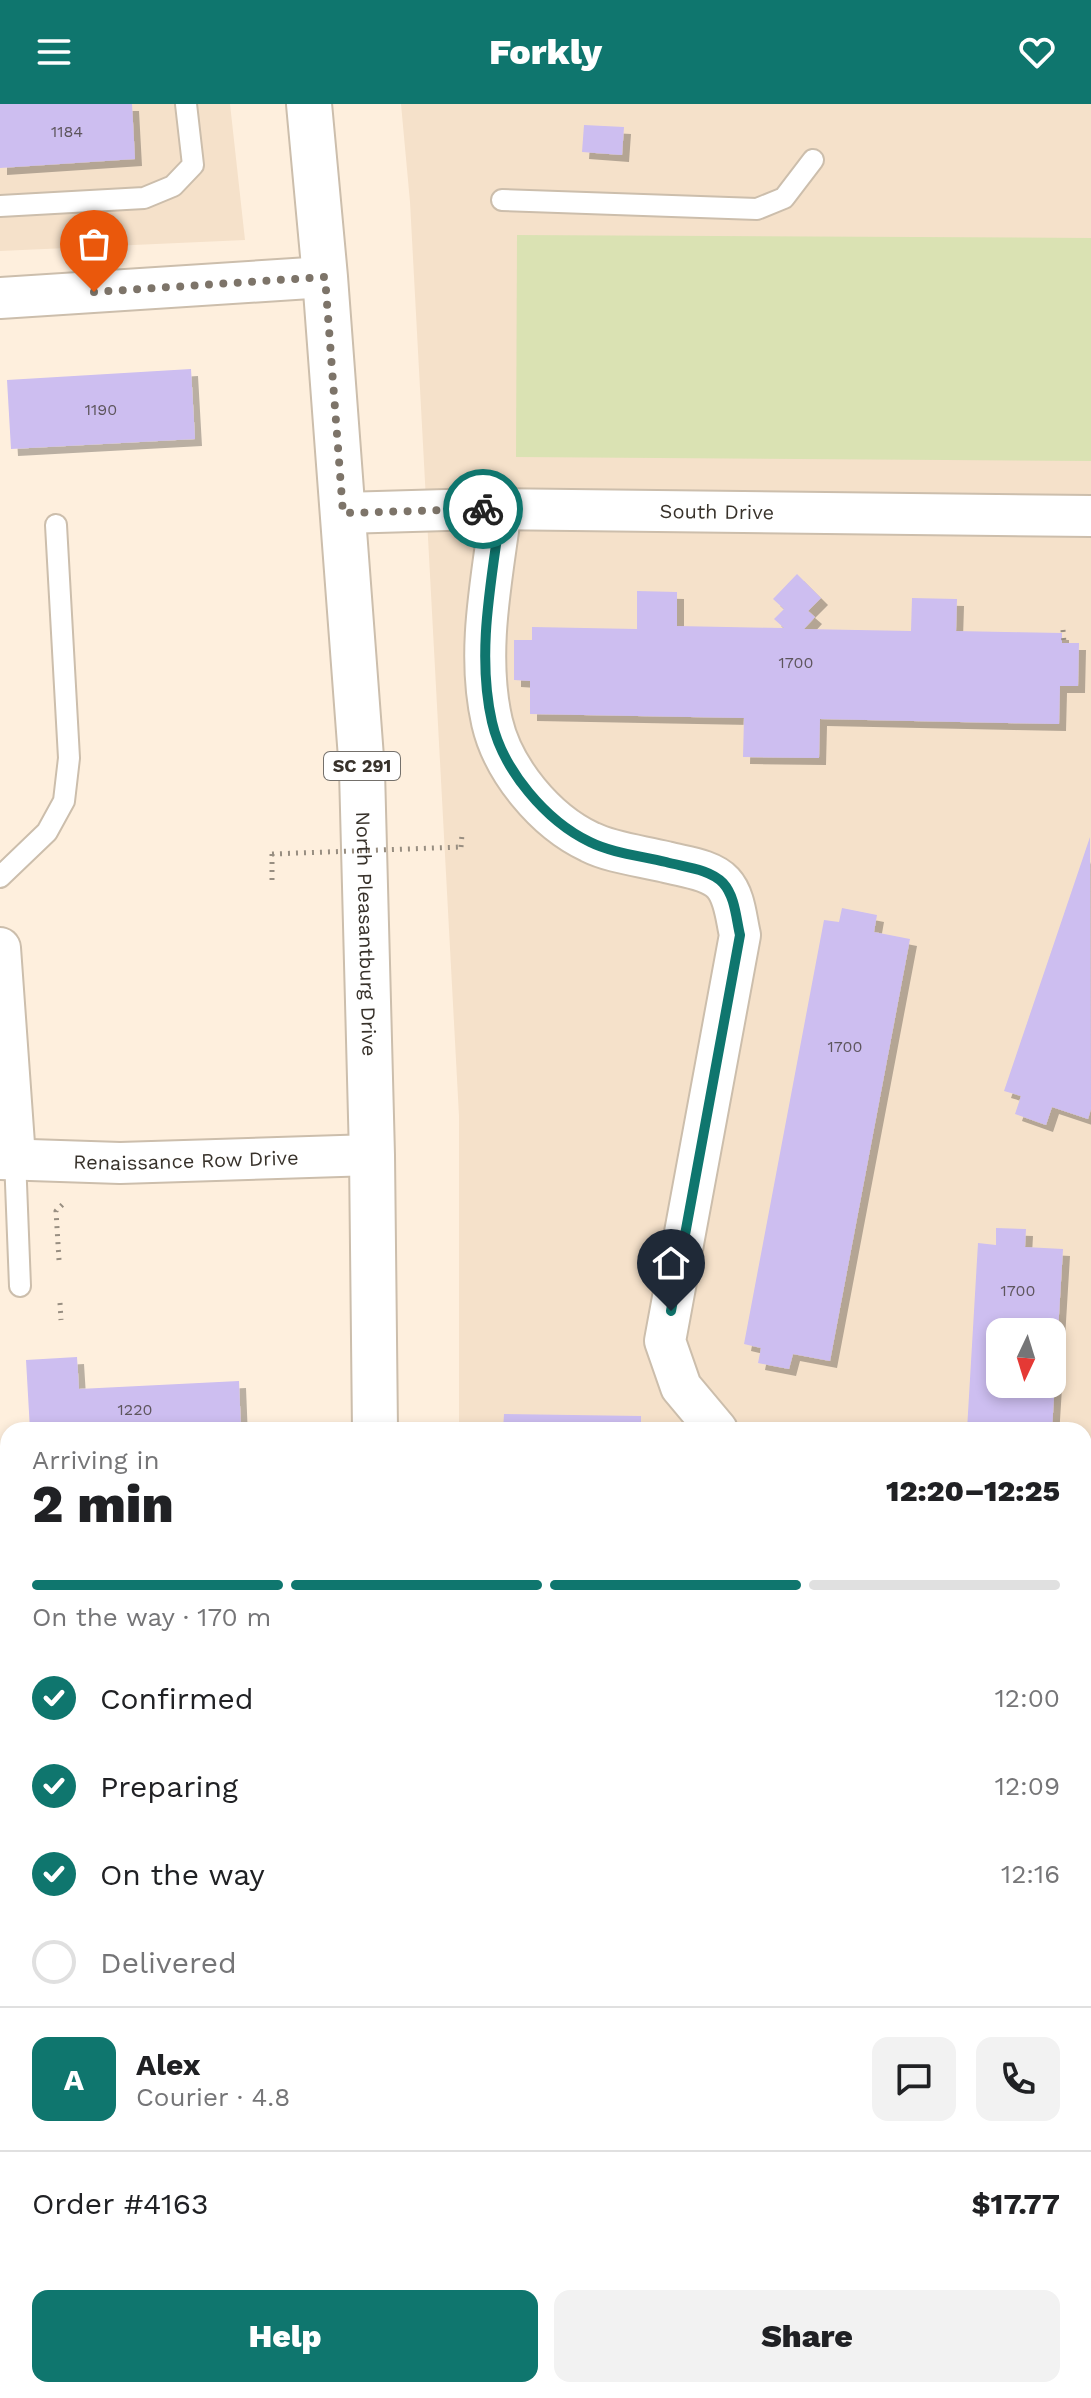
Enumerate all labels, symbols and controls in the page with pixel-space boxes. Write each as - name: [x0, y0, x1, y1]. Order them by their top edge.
- icon: menu: [32, 30, 76, 74]
- icon: heart: [1015, 30, 1059, 74]
- text: Forkly: [489, 31, 602, 73]
- house number: 1184: [51, 122, 83, 141]
- pin: [60, 210, 128, 292]
- icon: bag: [72, 222, 116, 266]
- house number: 1190: [85, 400, 117, 419]
- courier: [443, 469, 523, 549]
- icon: bike: [461, 487, 505, 531]
- street label: South Drive: [660, 499, 774, 524]
- house number: 1700: [779, 653, 813, 672]
- road number: SC 291: [324, 752, 400, 780]
- street label: North Pleasantburg Drive: [351, 811, 381, 1057]
- house number: 1700: [828, 1037, 862, 1056]
- street label: Renaissance Row Drive: [73, 1145, 299, 1175]
- pin: [637, 1229, 705, 1311]
- icon: home: [649, 1241, 693, 1285]
- house number: 1700: [1001, 1281, 1035, 1300]
- north arrow: [986, 1318, 1066, 1398]
- map controls: [986, 1318, 1066, 1398]
- house number: 1220: [118, 1400, 152, 1419]
- text: Arriving in: [32, 1445, 160, 1475]
- text: 12:20–12:25: [886, 1473, 1060, 1508]
- text: 2 min: [32, 1474, 174, 1535]
- text: On the way · 170 m: [32, 1602, 271, 1632]
- icon: check: [32, 1676, 76, 1720]
- text: Confirmed: [100, 1681, 254, 1716]
- text: 12:00: [995, 1683, 1060, 1713]
- icon: check: [32, 1764, 76, 1808]
- text: Preparing: [100, 1769, 238, 1804]
- text: 12:09: [995, 1771, 1060, 1801]
- icon: check: [32, 1852, 76, 1896]
- text: On the way: [100, 1857, 265, 1892]
- text: 12:16: [1001, 1859, 1060, 1889]
- text: Delivered: [100, 1945, 237, 1980]
- button: chat: [872, 2037, 956, 2121]
- button: phone: [976, 2037, 1060, 2121]
- text: Alex: [136, 2047, 200, 2082]
- text: A: [64, 2062, 84, 2097]
- text: Courier · 4.8: [136, 2082, 290, 2112]
- text: Order #4163: [32, 2186, 208, 2221]
- text: $17.77: [971, 2186, 1060, 2221]
- button: Help: [32, 2290, 538, 2382]
- button: Share: [554, 2290, 1060, 2382]

